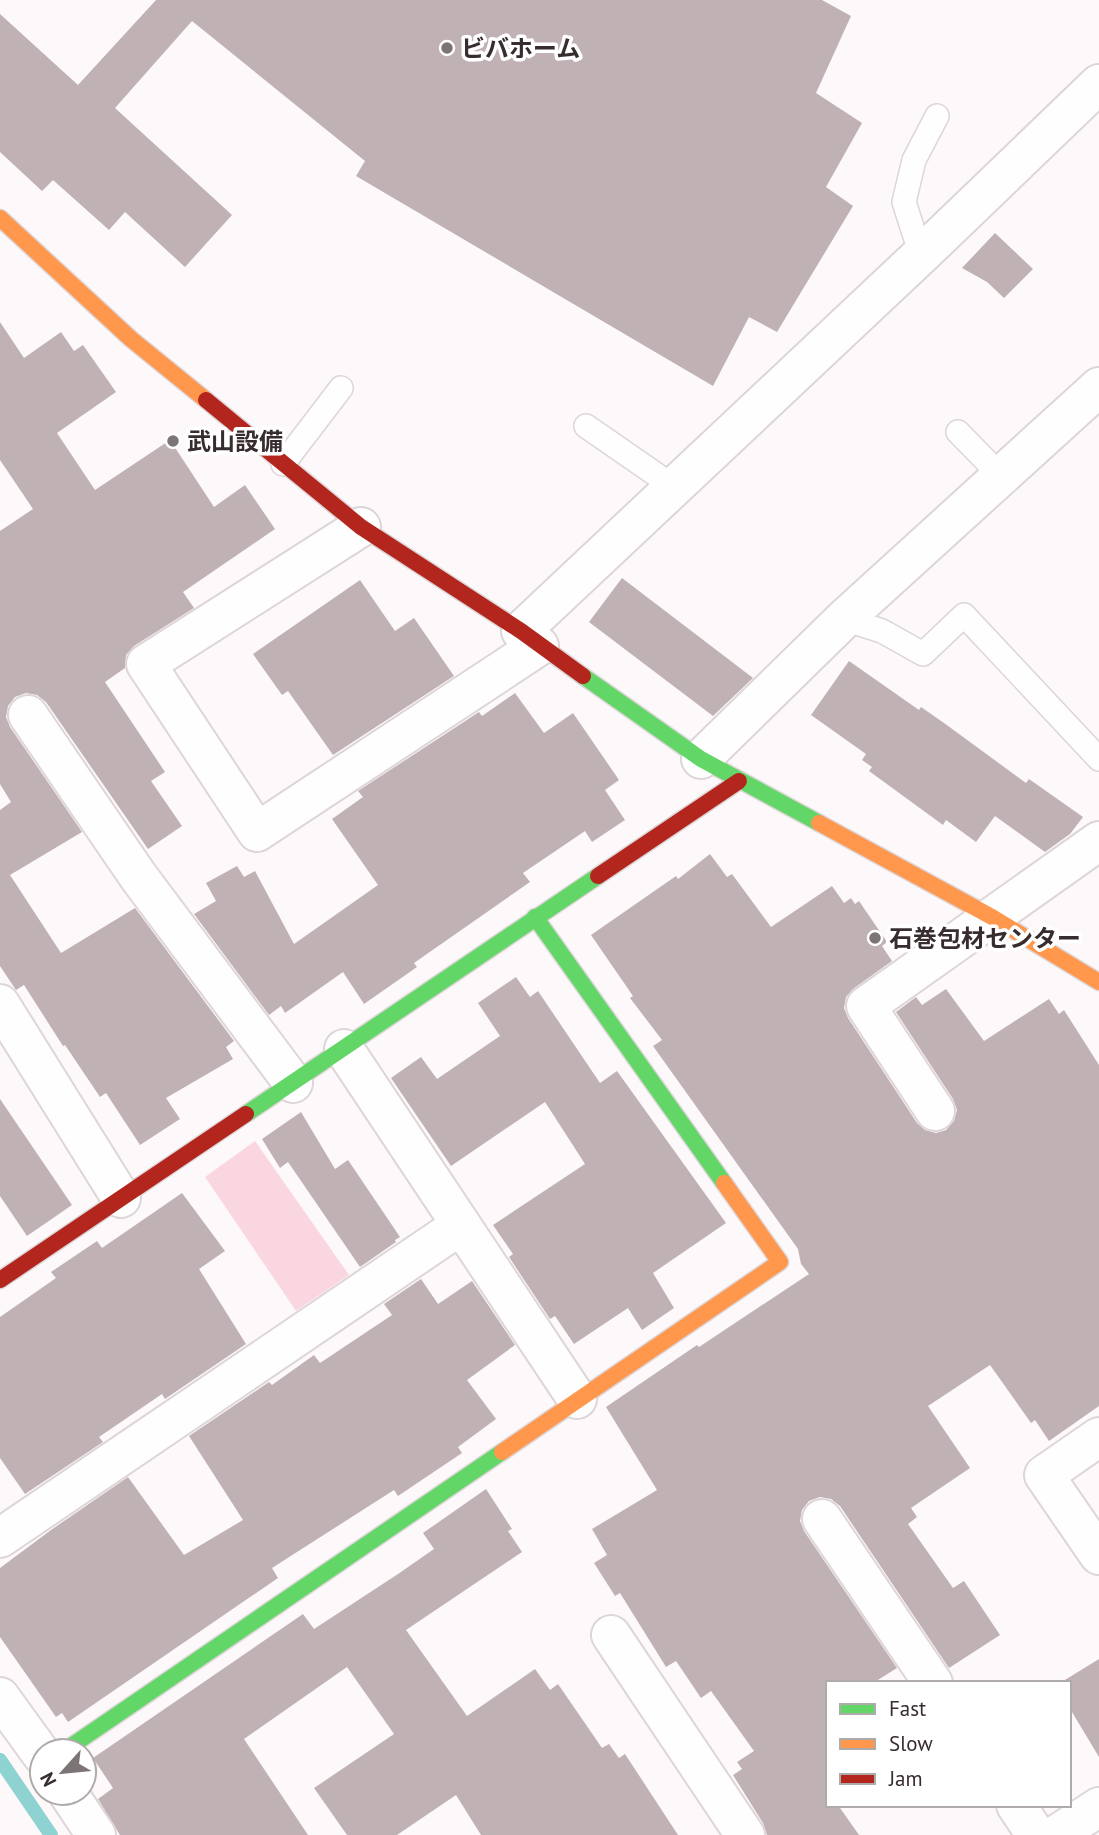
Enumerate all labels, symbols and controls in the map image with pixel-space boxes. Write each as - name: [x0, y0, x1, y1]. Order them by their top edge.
- place label: ビバホーム: [461, 33, 580, 64]
- marker: ビバホーム: [439, 40, 455, 56]
- place label: 武山設備: [187, 426, 283, 457]
- marker: 武山設備: [165, 433, 181, 449]
- place label: 石巻包材センター: [889, 923, 1081, 954]
- marker: 石巻包材センター: [867, 930, 883, 946]
- legend: [826, 1681, 1071, 1807]
- text: Fast: [889, 1695, 926, 1722]
- text: Slow: [889, 1730, 933, 1757]
- north arrow: [28, 1737, 98, 1807]
- text: Jam: [888, 1765, 923, 1792]
- text: N: [34, 1769, 61, 1791]

